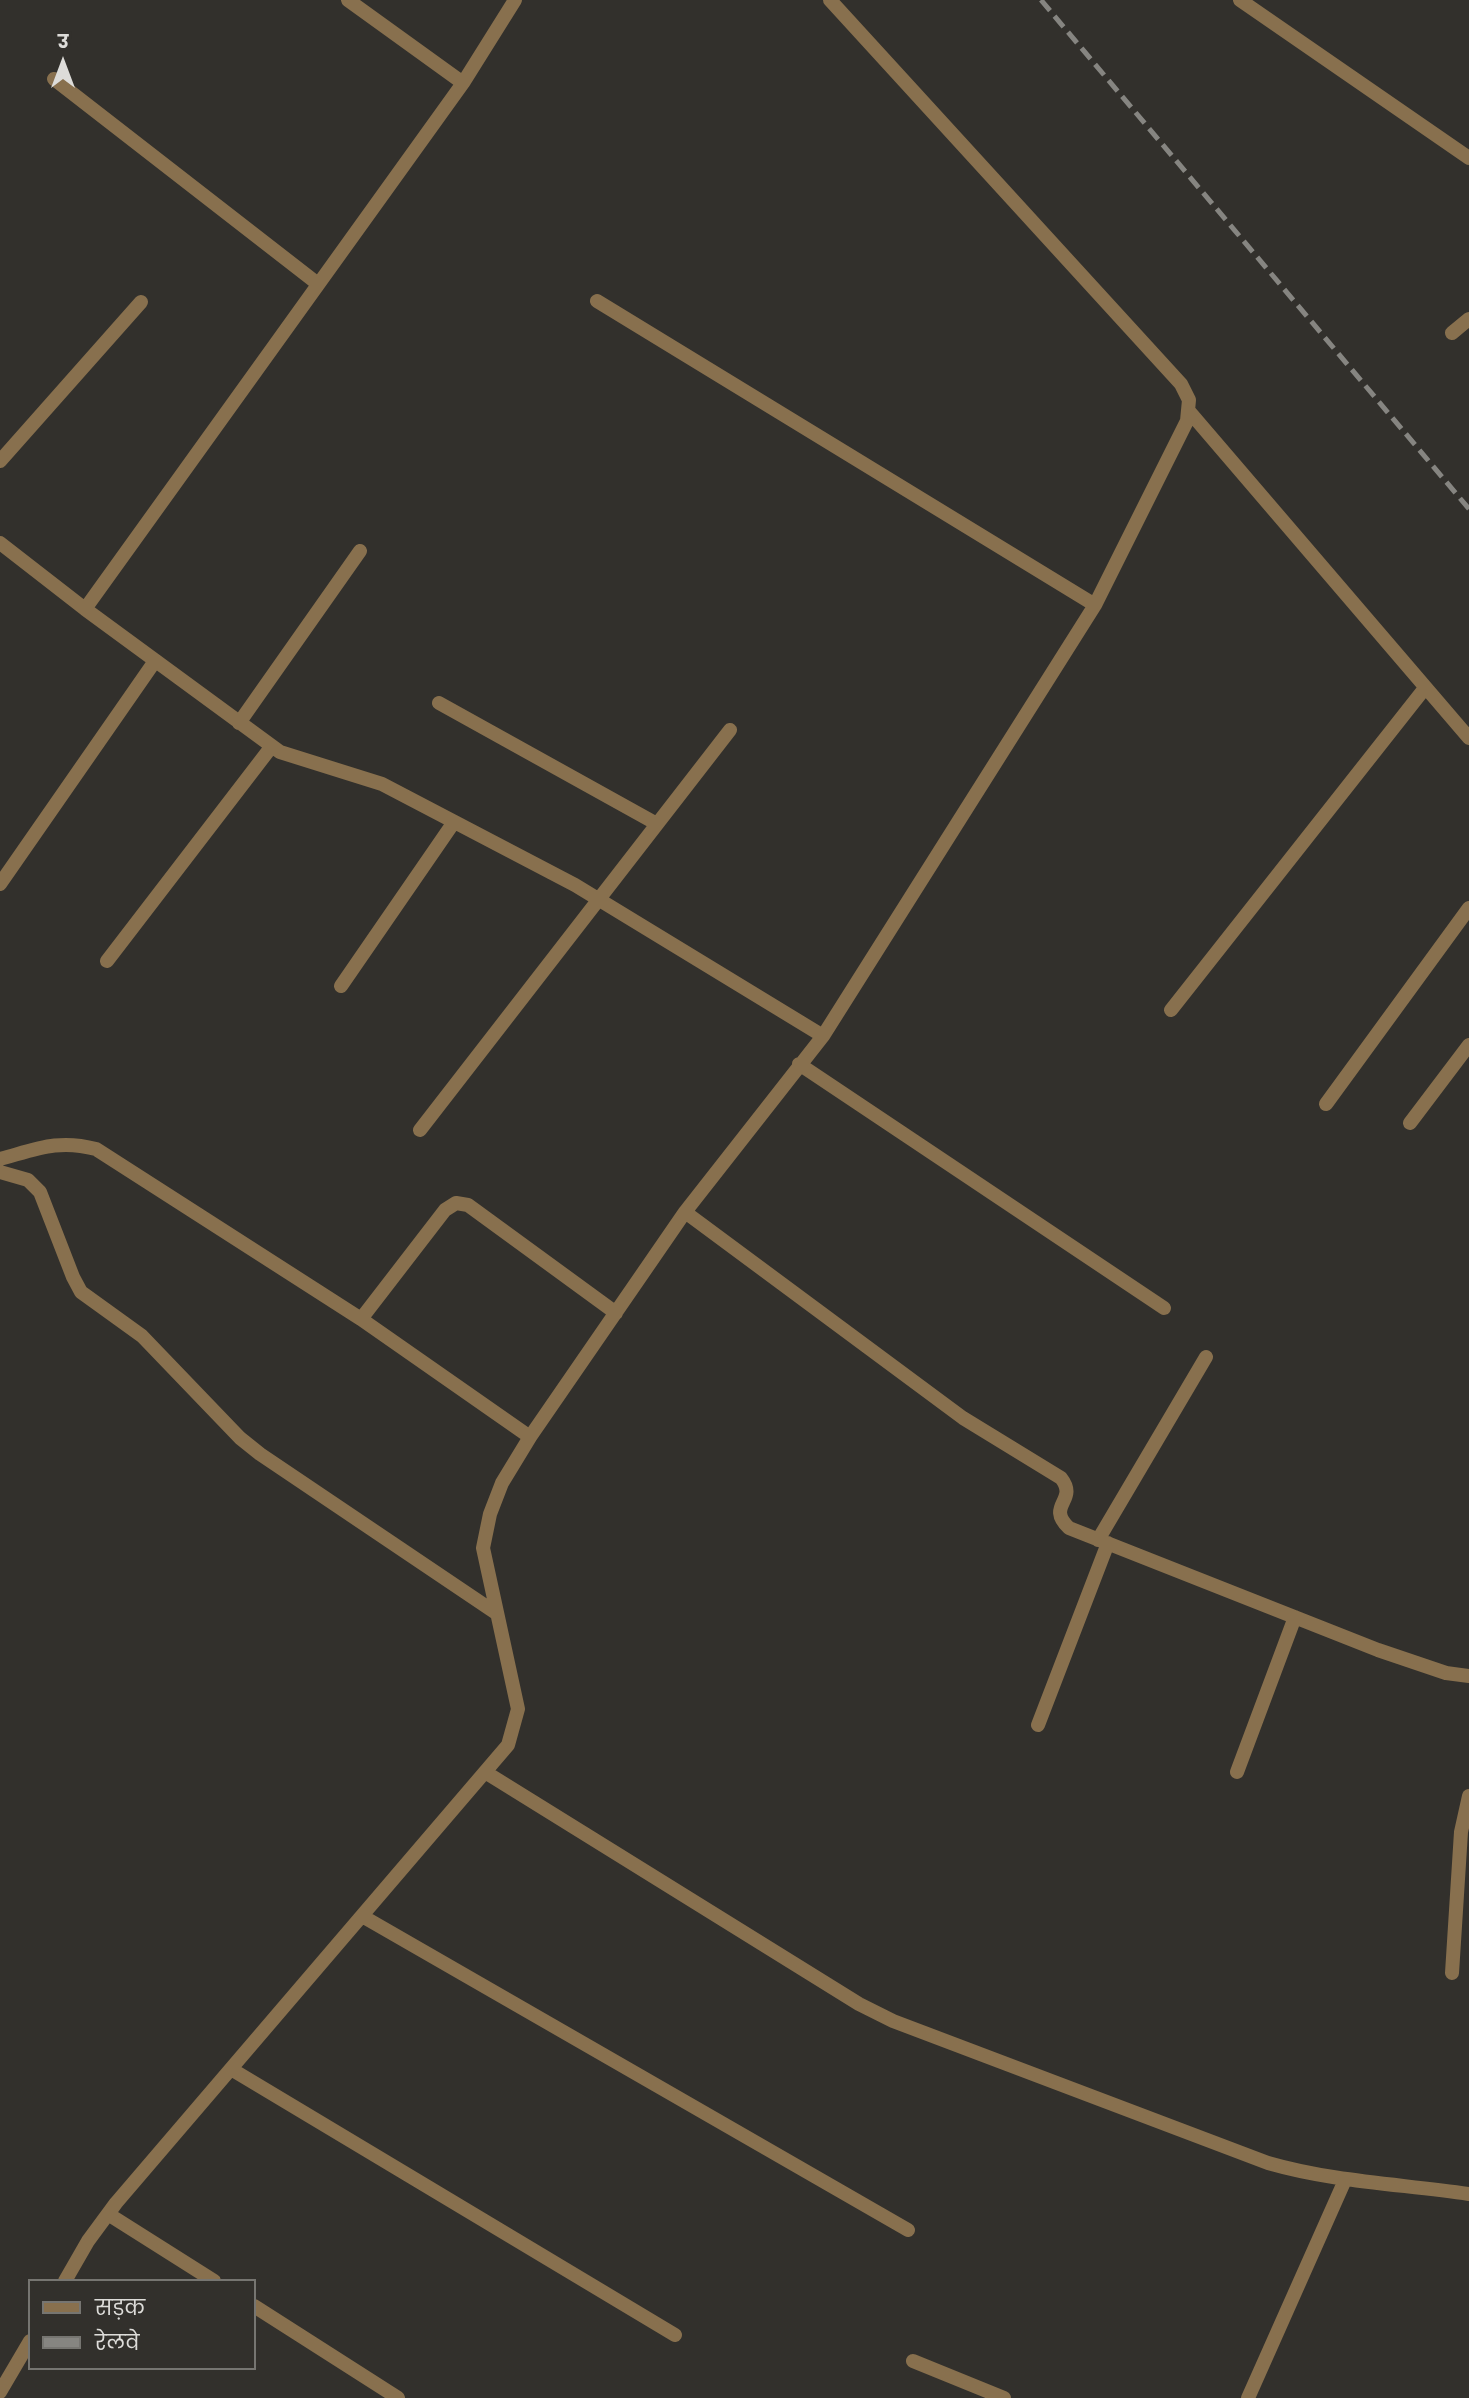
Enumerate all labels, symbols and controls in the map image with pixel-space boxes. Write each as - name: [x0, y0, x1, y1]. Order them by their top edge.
- north arrow: [28, 28, 98, 98]
- text: उ: [58, 28, 68, 55]
- legend: [28, 2279, 256, 2370]
- text: सड़क: [95, 2293, 145, 2322]
- text: रेलवे: [95, 2328, 139, 2357]

